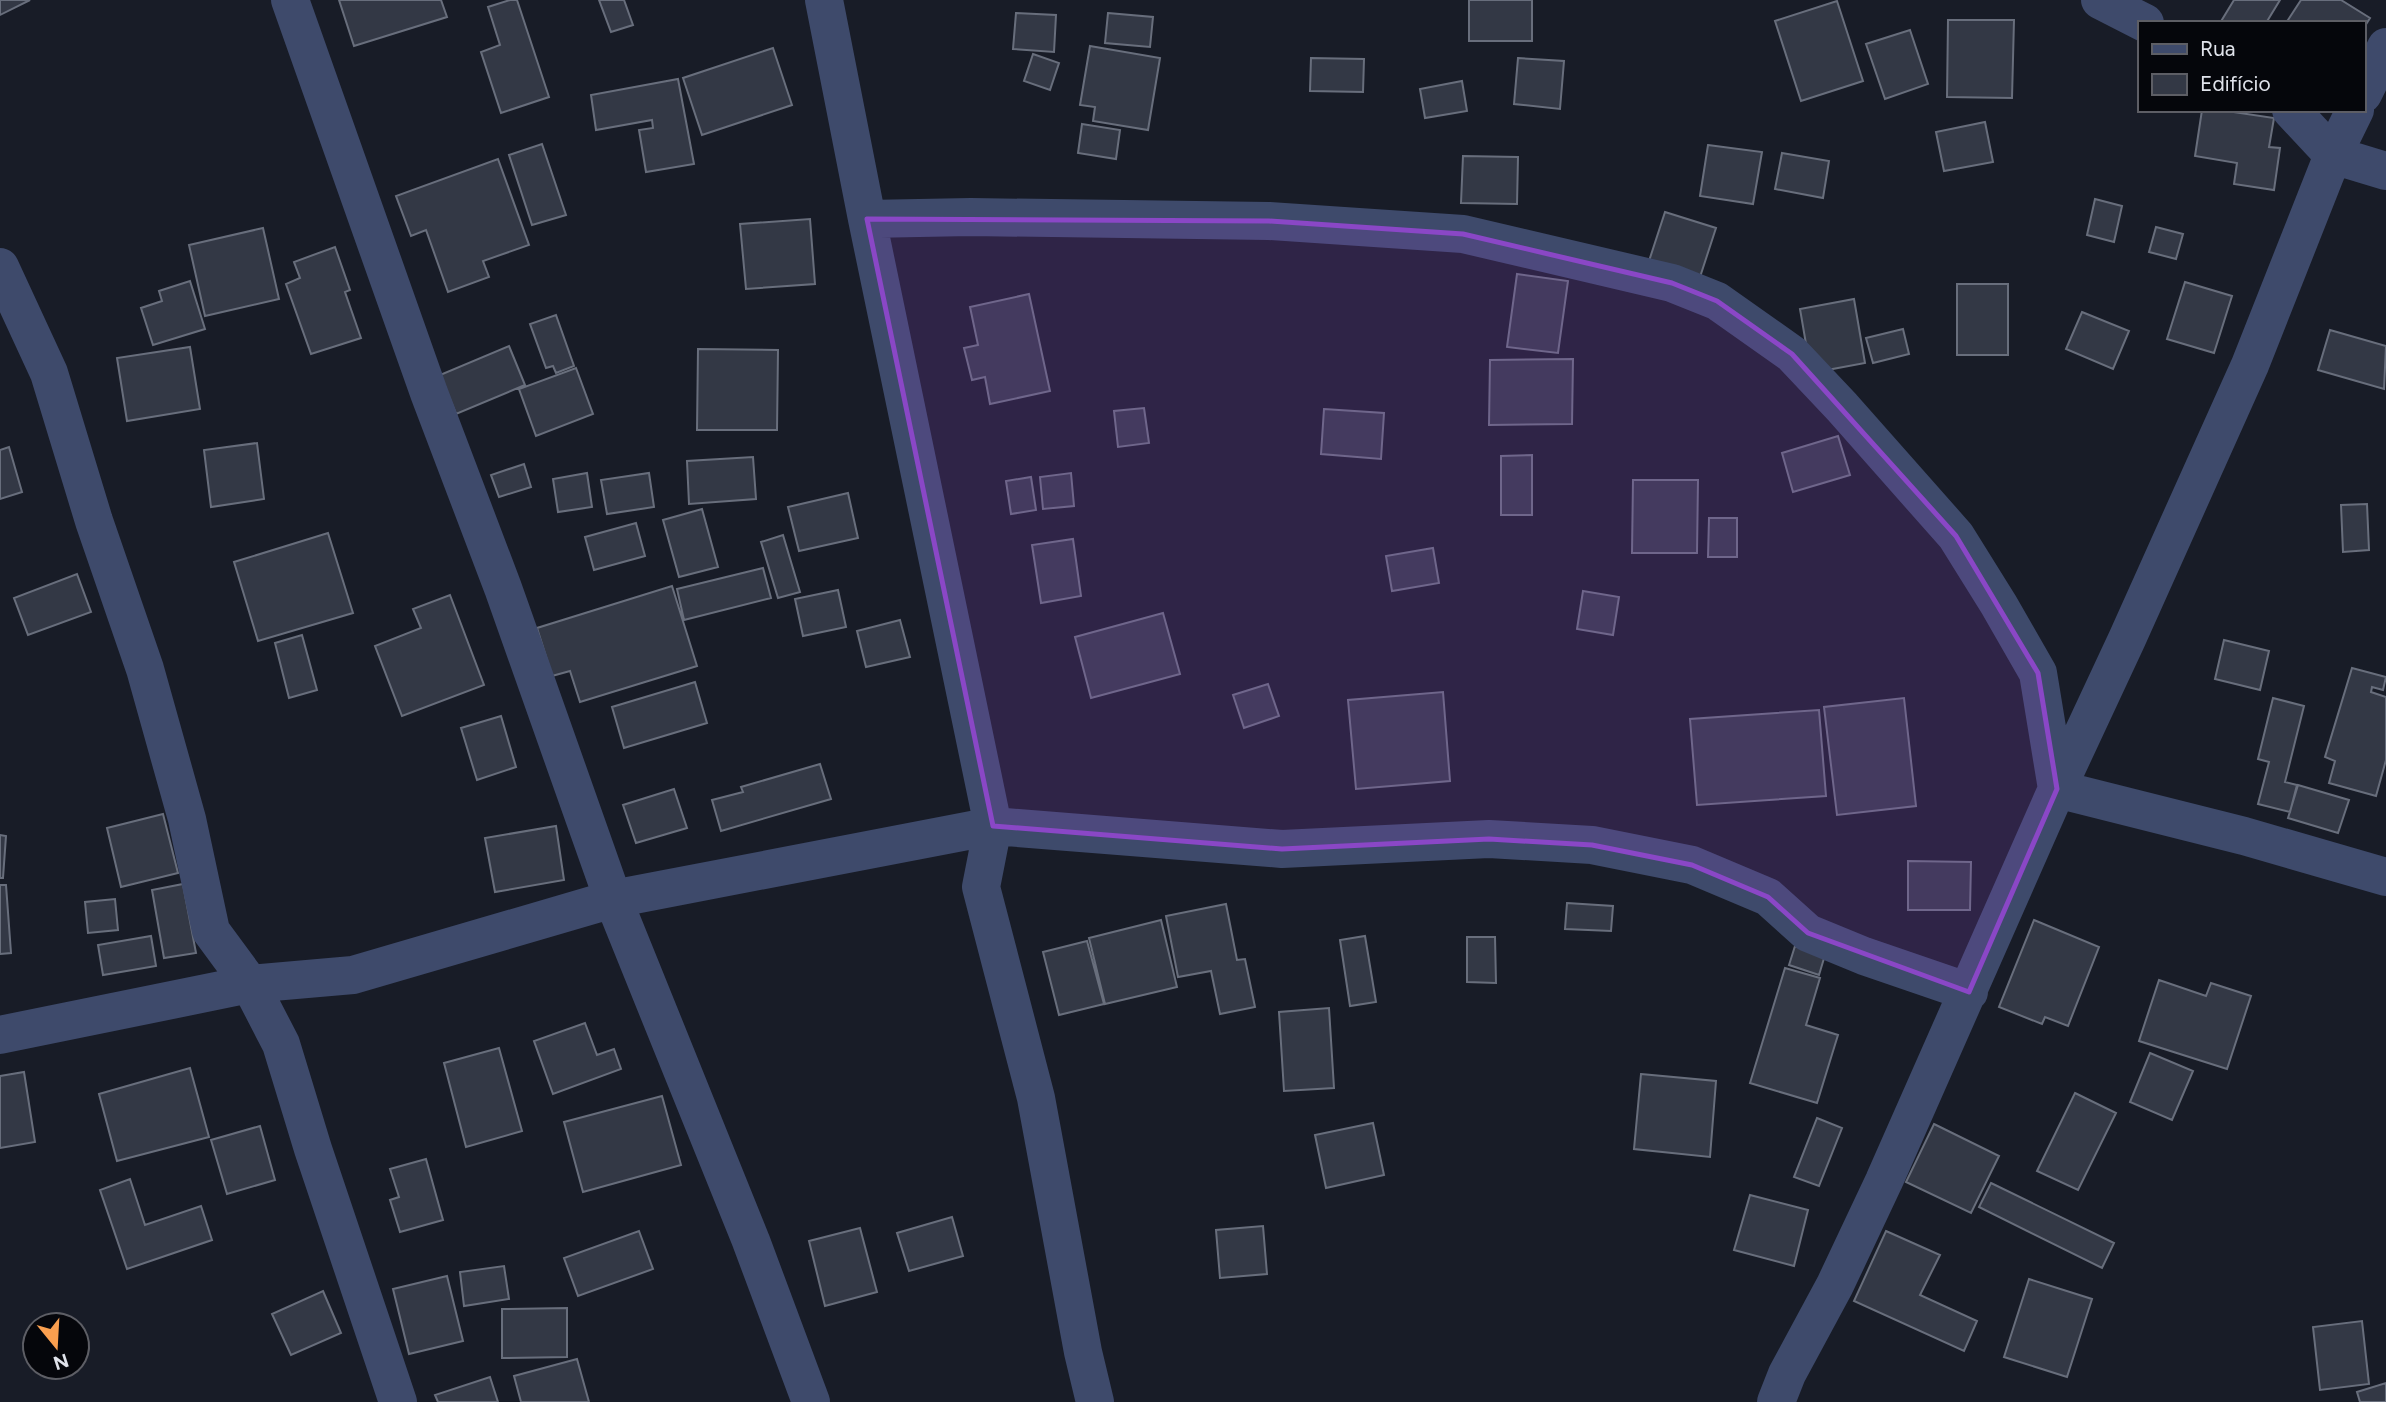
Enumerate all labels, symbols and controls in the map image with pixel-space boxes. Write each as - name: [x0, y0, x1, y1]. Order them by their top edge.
- legend: [2138, 21, 2365, 112]
- text: Rua: [2200, 36, 2236, 61]
- text: Edifício: [2200, 71, 2271, 96]
- north arrow: [21, 1311, 91, 1381]
- text: N: [51, 1348, 72, 1375]

